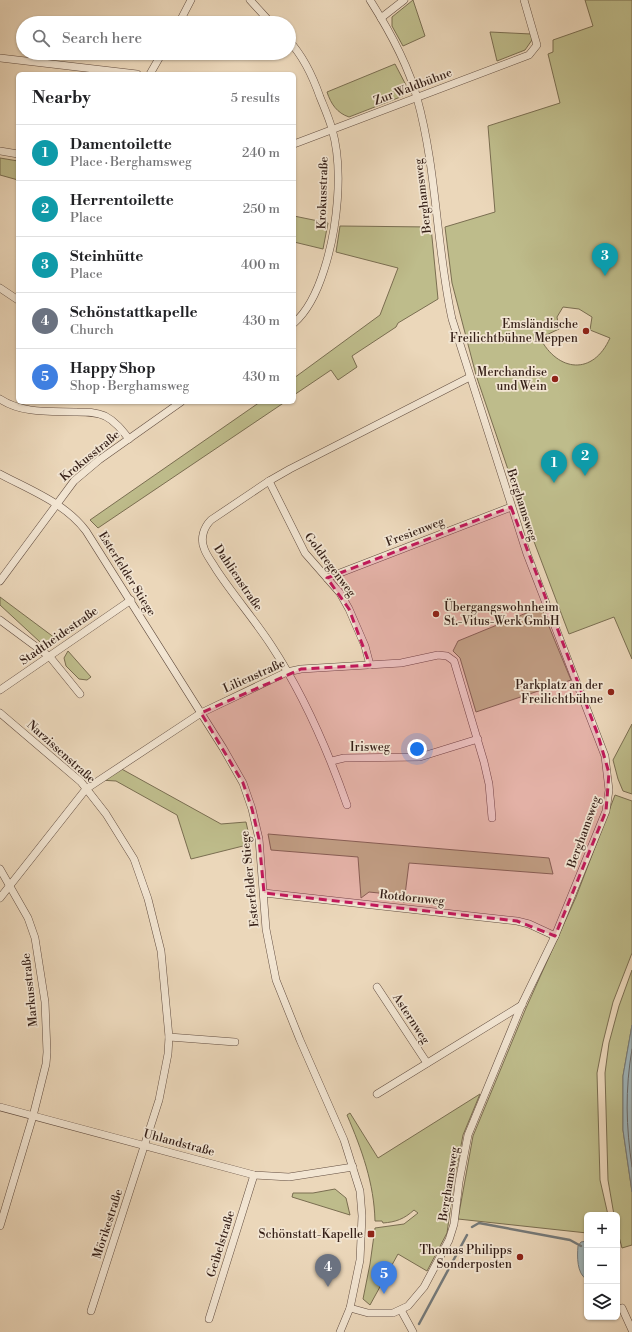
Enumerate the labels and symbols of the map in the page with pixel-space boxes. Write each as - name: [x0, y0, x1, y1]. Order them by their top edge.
- street label: Zur Waldbühne: [372, 65, 454, 109]
- street label: Krokusstraße: [314, 156, 332, 230]
- street label: Berghamsweg: [411, 157, 435, 235]
- pin: 3: [592, 243, 618, 276]
- place label: Emsländische Freilichtbühne Meppen: [450, 317, 578, 346]
- marker: Emsländische Freilichtbühne Meppen: [581, 326, 591, 336]
- place label: Merchandise und Wein: [477, 365, 547, 394]
- marker: Merchandise und Wein: [550, 374, 560, 384]
- street label: Krokusstraße: [57, 427, 123, 485]
- pin: 2: [572, 443, 598, 476]
- pin: 1: [541, 450, 567, 483]
- street label: Berghamsweg: [503, 466, 541, 544]
- street label: Fresienweg: [383, 514, 447, 550]
- street label: Esterfelder Stiege: [95, 529, 159, 619]
- street label: Goldregenweg: [301, 530, 360, 601]
- street label: Dahlienstraße: [210, 542, 266, 614]
- place label: Übergangswohnheim St.-Vitus-Werk GmbH: [444, 598, 560, 629]
- street label: Stadtheidestraße: [17, 603, 101, 669]
- marker: Übergangswohnheim St.-Vitus-Werk GmbH: [431, 609, 441, 619]
- street label: Lilienstraße: [221, 656, 287, 696]
- place label: Parkplatz an der Freilichtbühne: [515, 678, 603, 707]
- marker: Parkplatz an der Freilichtbühne: [606, 687, 616, 697]
- street label: Narzissenstraße: [24, 717, 98, 787]
- your location: [407, 739, 427, 759]
- street label: Irisweg: [350, 740, 391, 755]
- street label: Berghamsweg: [564, 793, 604, 871]
- street label: Esterfelder Stiege: [237, 830, 263, 928]
- street label: Rotdornweg: [379, 887, 446, 909]
- street label: Markusstraße: [19, 952, 41, 1028]
- street label: Asternweg: [389, 990, 433, 1048]
- street label: Uhlandstraße: [142, 1126, 216, 1160]
- street label: Berghamsweg: [436, 1145, 462, 1223]
- street label: Mörikestraße: [90, 1187, 126, 1261]
- street label: Geibelstraße: [204, 1209, 238, 1279]
- place label: Schönstatt-Kapelle: [259, 1227, 363, 1242]
- marker: Schönstatt-Kapelle: [366, 1229, 376, 1239]
- place label: Thomas Philipps Sonderposten: [420, 1243, 512, 1272]
- marker: Thomas Philipps Sonderposten: [515, 1252, 525, 1262]
- pin: 4: [315, 1254, 341, 1287]
- pin: 5: [371, 1261, 397, 1294]

